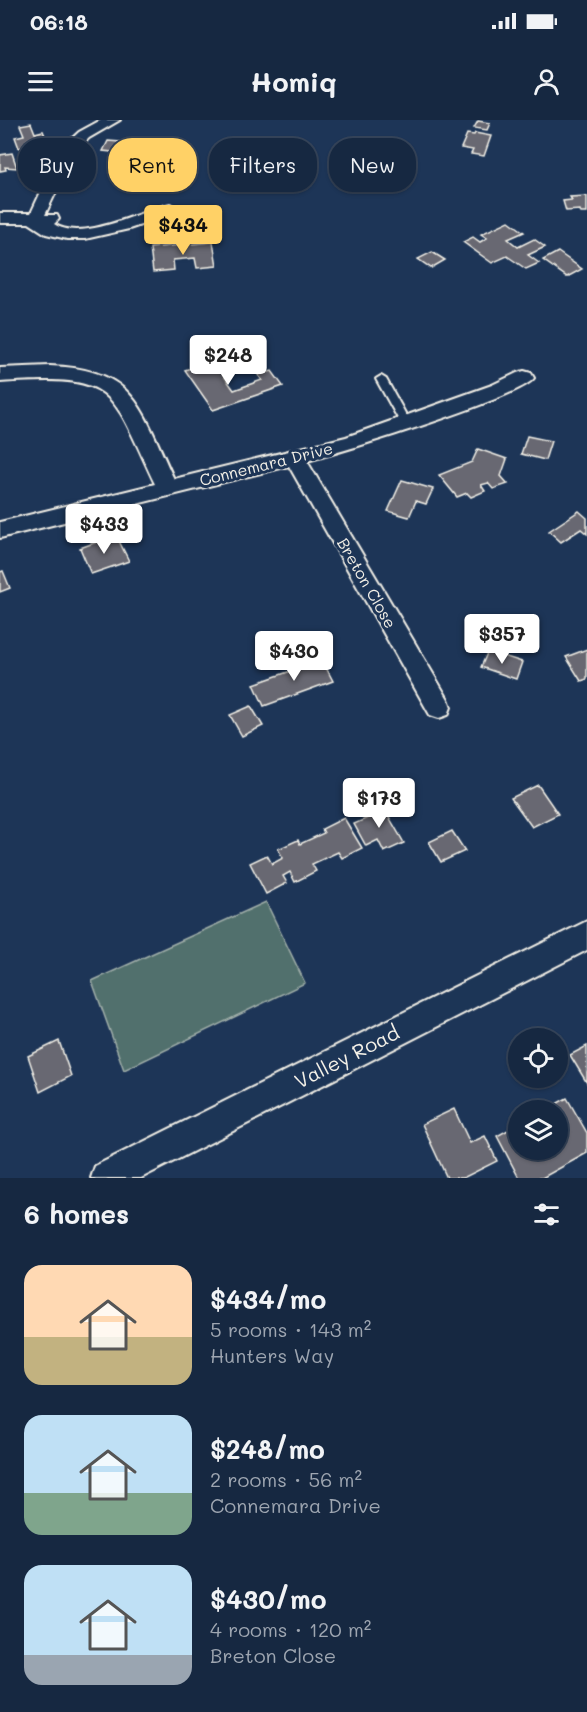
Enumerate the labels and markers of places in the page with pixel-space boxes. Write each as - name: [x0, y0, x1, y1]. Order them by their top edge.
- pin: $434: [147, 205, 219, 256]
- pin: $248: [192, 335, 264, 386]
- pin: $433: [68, 504, 140, 555]
- pin: $357: [466, 614, 538, 665]
- pin: $430: [258, 631, 330, 682]
- pin: $173: [343, 778, 415, 829]

